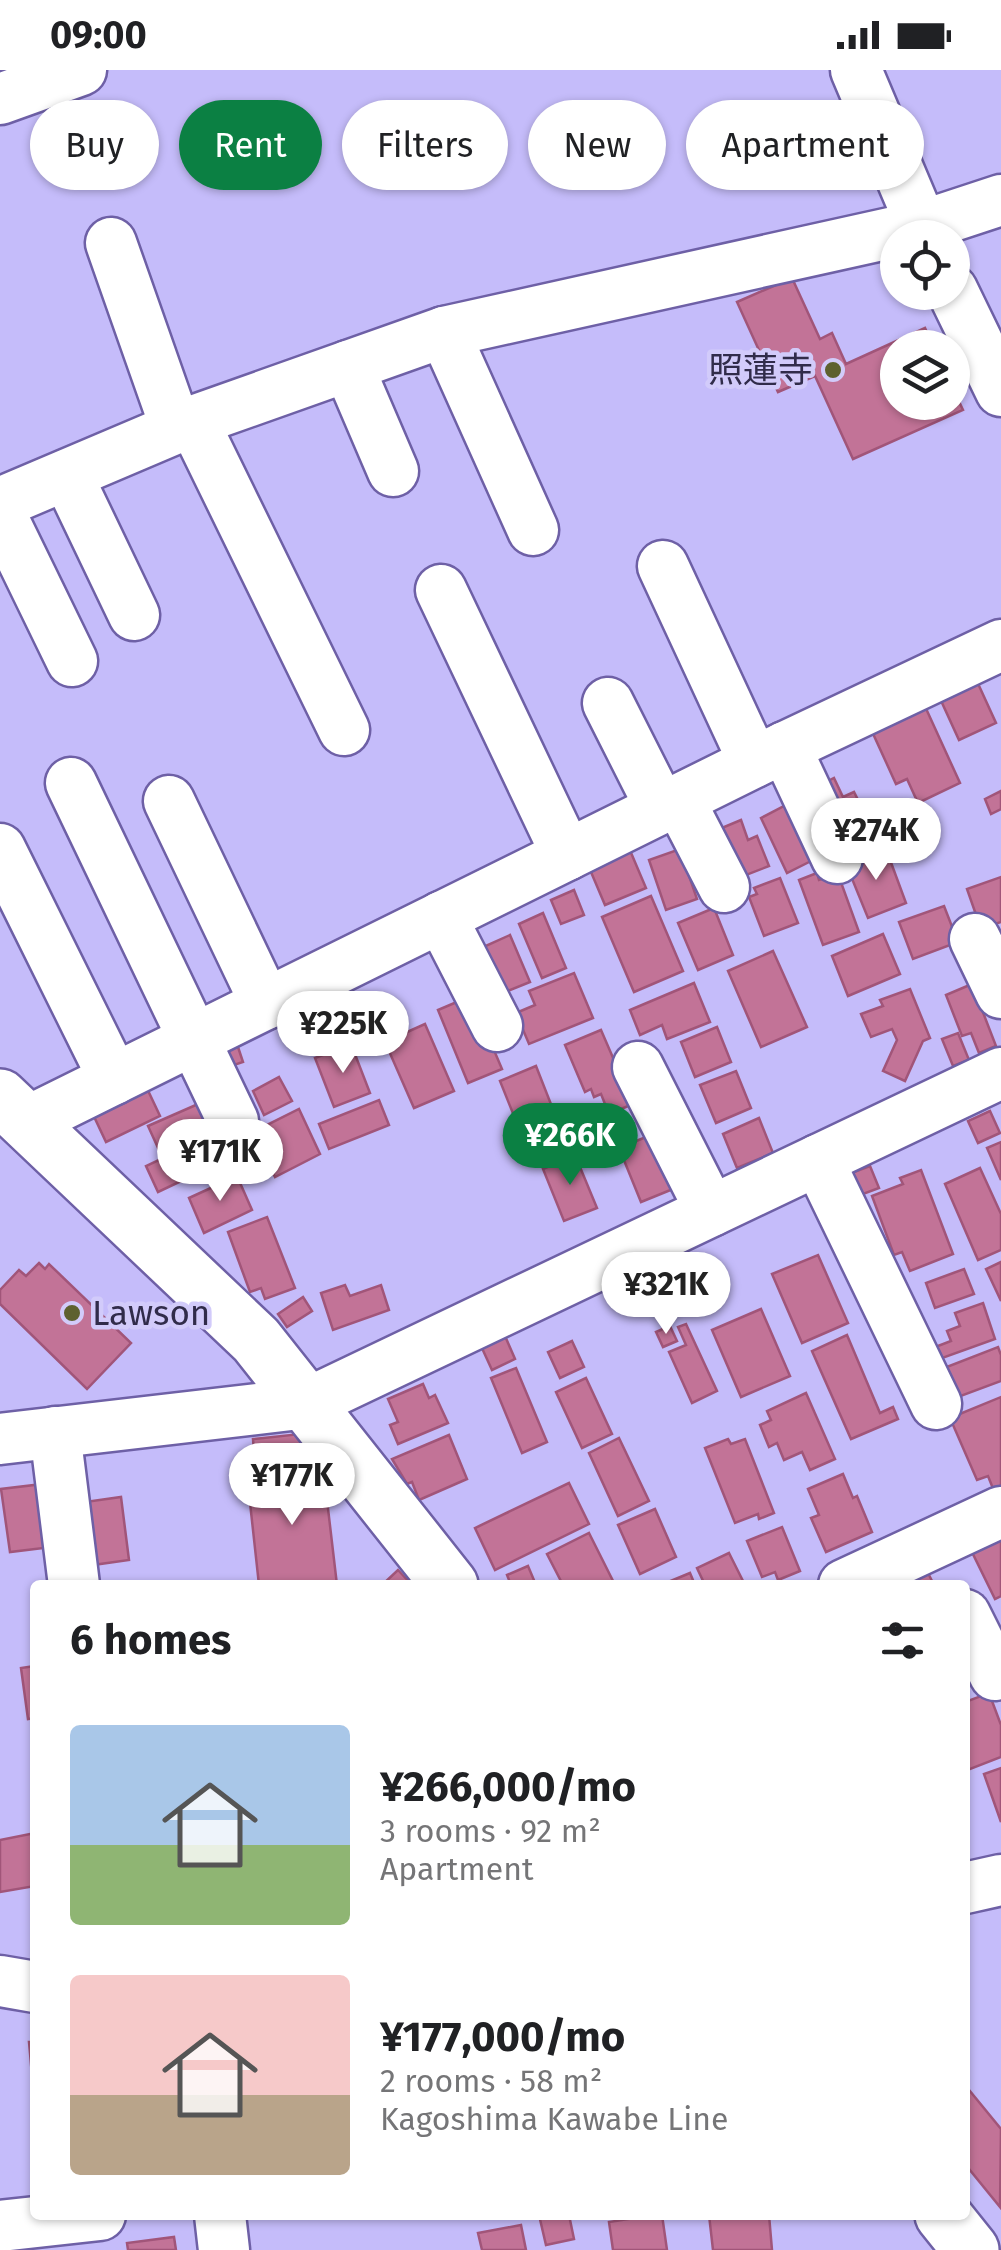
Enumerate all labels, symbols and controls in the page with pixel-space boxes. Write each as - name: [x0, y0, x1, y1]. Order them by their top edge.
- text: 09:00: [50, 12, 147, 58]
- chip: Buy: [30, 100, 159, 190]
- chip: Rent: [179, 100, 322, 190]
- chip: Filters: [342, 100, 508, 190]
- chip: New: [528, 100, 666, 190]
- chip: Apartment: [686, 100, 924, 190]
- map controls: [880, 220, 970, 420]
- button: locate: [880, 220, 970, 310]
- button: layers: [880, 330, 970, 420]
- place label: 照蓮寺: [708, 349, 813, 391]
- marker: 照蓮寺: [822, 359, 844, 381]
- pin: ¥274K: [806, 798, 946, 883]
- text: ¥274K: [833, 811, 919, 849]
- pin: ¥225K: [273, 991, 413, 1076]
- text: ¥225K: [299, 1004, 387, 1042]
- pin: ¥266K: [500, 1103, 640, 1188]
- text: ¥266K: [525, 1116, 615, 1154]
- pin: ¥171K: [150, 1119, 290, 1204]
- text: ¥171K: [179, 1132, 261, 1170]
- pin: ¥321K: [596, 1252, 736, 1337]
- text: ¥321K: [624, 1265, 708, 1303]
- place label: Lawson: [92, 1292, 210, 1334]
- marker: Lawson: [61, 1302, 83, 1324]
- pin: ¥177K: [222, 1443, 362, 1528]
- text: ¥177K: [251, 1456, 333, 1494]
- icon: filters: [875, 1613, 930, 1668]
- text: 6 homes: [70, 1615, 231, 1665]
- text: ¥266,000/mo: [380, 1762, 636, 1812]
- icon: home: [150, 1765, 270, 1885]
- text: 3 rooms · 92 m²: [380, 1812, 601, 1850]
- text: Apartment: [380, 1850, 534, 1888]
- text: ¥177,000/mo: [380, 2012, 625, 2062]
- icon: home: [150, 2015, 270, 2135]
- text: 2 rooms · 58 m²: [380, 2062, 602, 2100]
- text: Kagoshima Kawabe Line: [380, 2100, 728, 2138]

